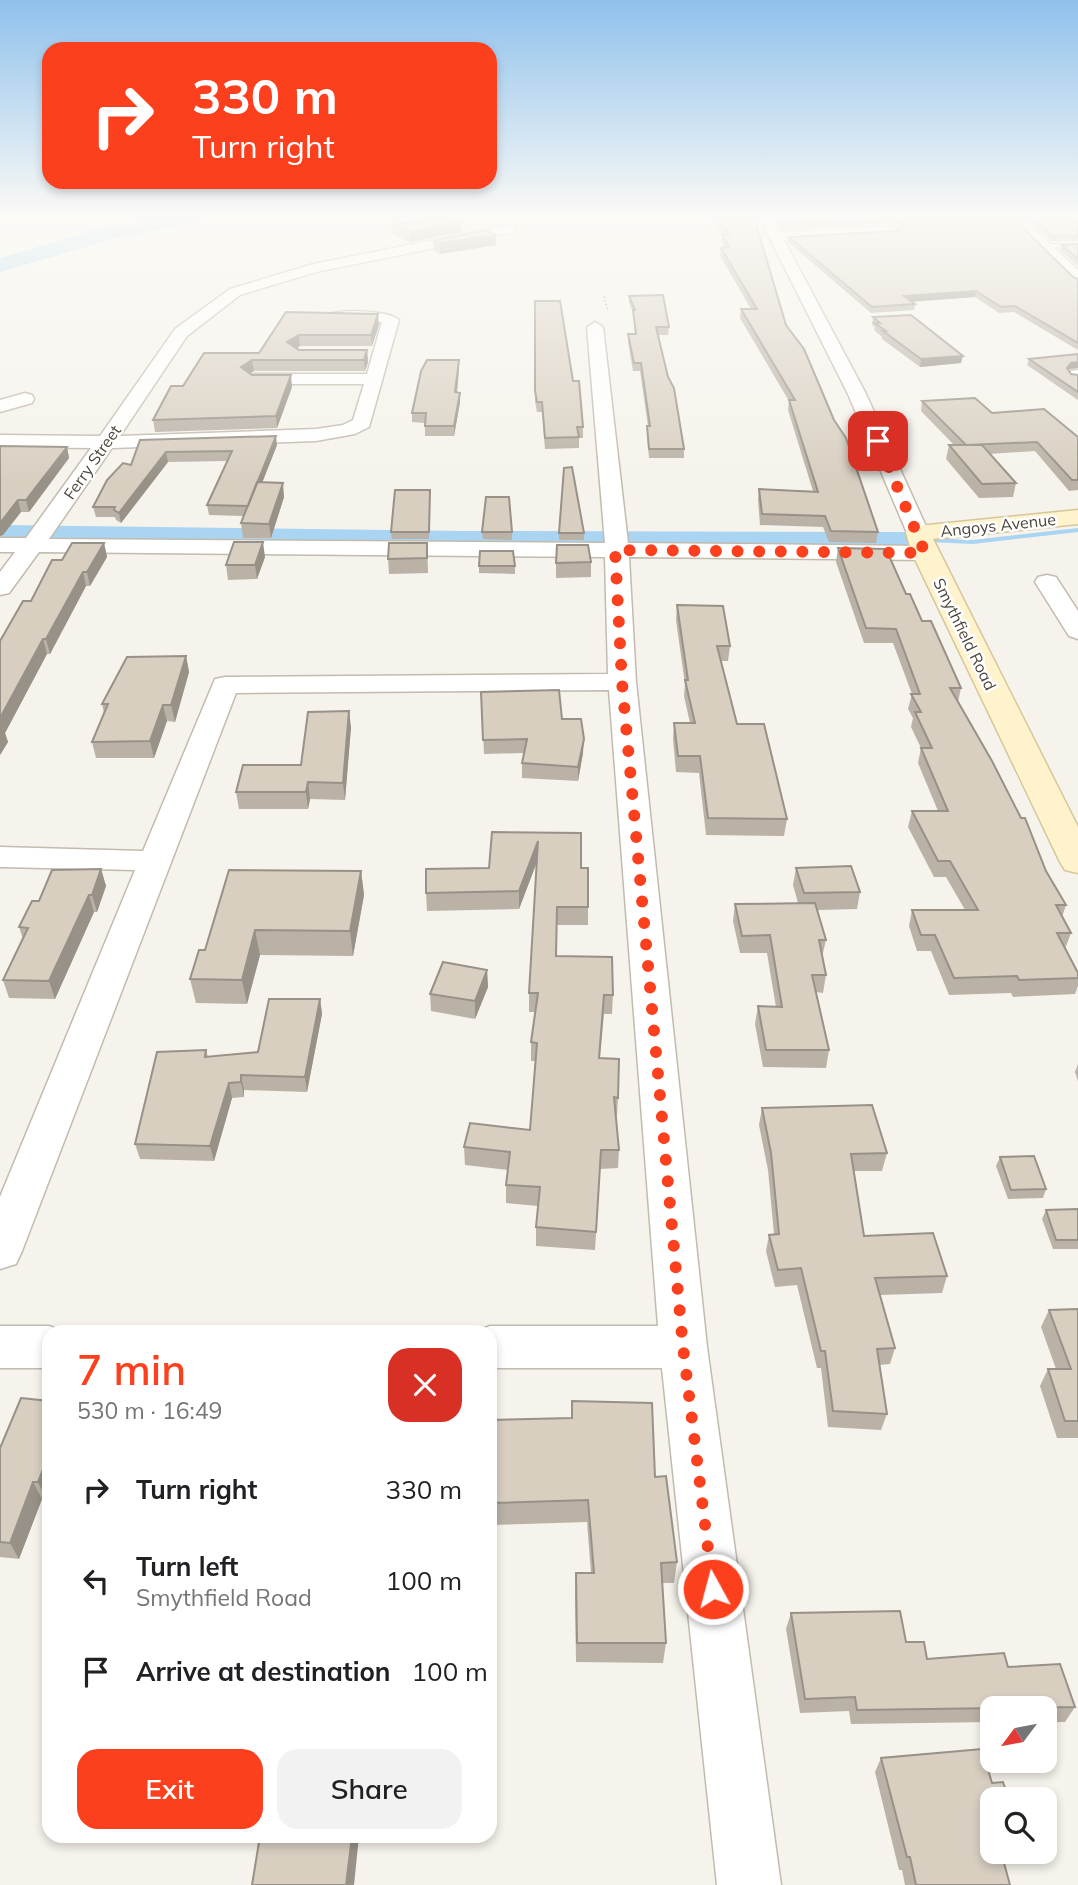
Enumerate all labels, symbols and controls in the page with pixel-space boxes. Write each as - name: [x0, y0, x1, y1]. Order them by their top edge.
- text: 330 m: [192, 65, 338, 126]
- icon: right: [77, 70, 168, 161]
- text: Turn right: [192, 126, 335, 166]
- pin: [848, 411, 908, 471]
- street label: Ferry Street: [59, 421, 125, 503]
- icon: arrive: [859, 422, 897, 460]
- street label: Angoys Avenue: [939, 509, 1057, 541]
- street label: Smythfield Road: [929, 575, 1001, 693]
- text: 7 min: [77, 1343, 186, 1396]
- button: close: [388, 1348, 462, 1422]
- text: 530 m · 16:49: [77, 1396, 222, 1425]
- icon: right: [77, 1471, 115, 1509]
- text: Turn right: [136, 1473, 257, 1506]
- text: 330 m: [386, 1473, 462, 1506]
- text: Turn left: [136, 1550, 238, 1583]
- position arrow: [676, 1552, 750, 1626]
- icon: left: [77, 1562, 115, 1600]
- text: 100 m: [386, 1564, 462, 1597]
- text: Smythfield Road: [136, 1583, 312, 1612]
- icon: arrive: [77, 1653, 115, 1691]
- text: Arrive at destination: [136, 1655, 391, 1688]
- text: 100 m: [412, 1655, 488, 1688]
- north arrow: [980, 1696, 1057, 1773]
- map controls: [980, 1696, 1057, 1864]
- button: Exit: [77, 1749, 263, 1829]
- button: Share: [277, 1749, 462, 1829]
- button: search: [980, 1787, 1057, 1864]

